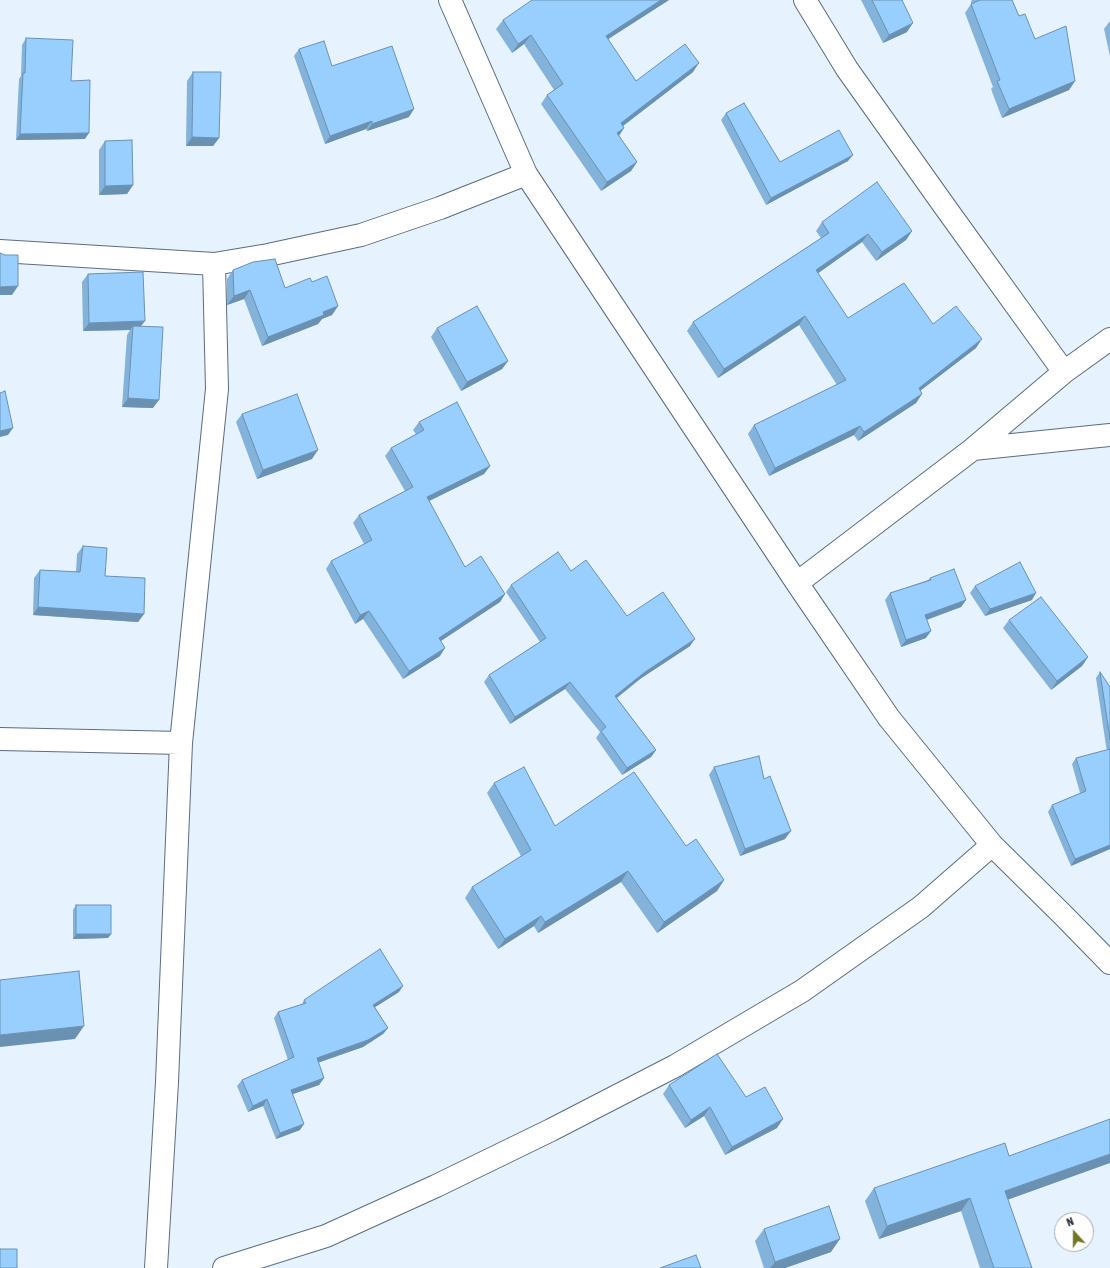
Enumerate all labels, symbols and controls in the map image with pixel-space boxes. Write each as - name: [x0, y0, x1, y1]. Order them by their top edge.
- north arrow: [1054, 1212, 1094, 1252]
- text: N: [1065, 1215, 1075, 1228]

